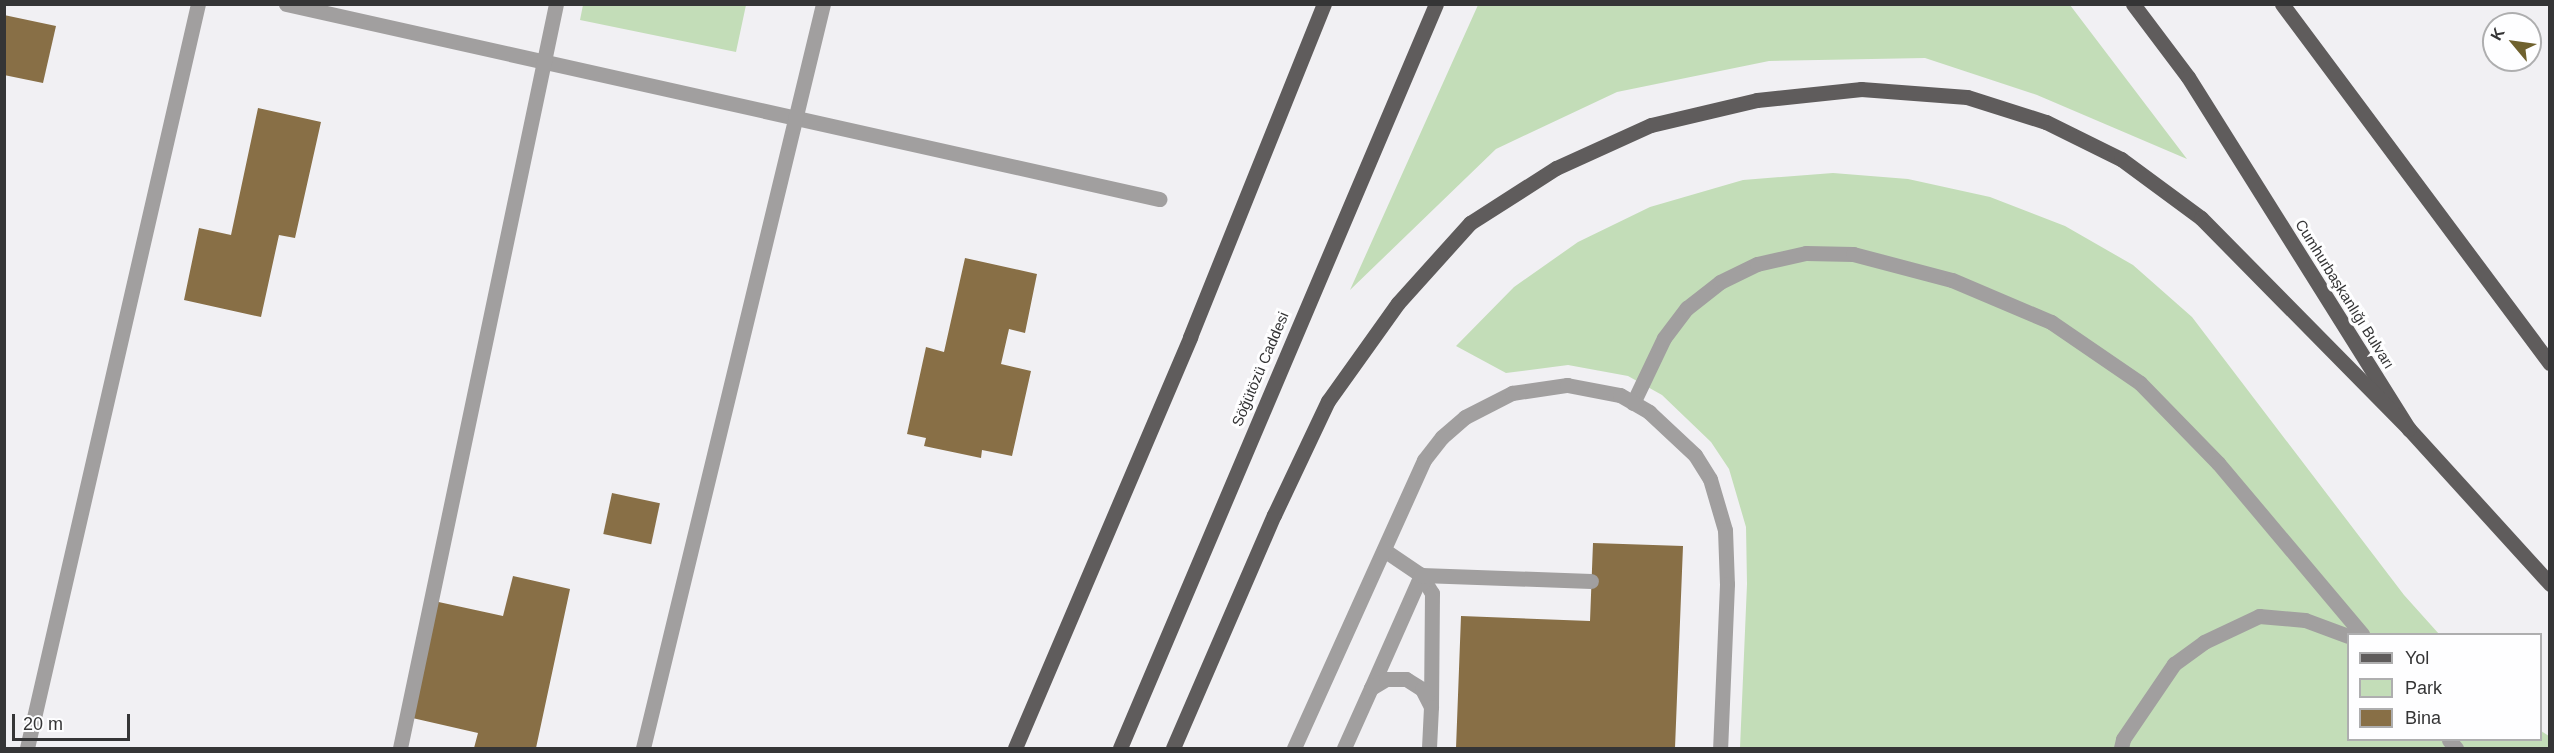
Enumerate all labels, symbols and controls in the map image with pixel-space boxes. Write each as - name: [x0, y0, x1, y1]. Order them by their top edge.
- north arrow: [2482, 12, 2542, 72]
- text: K: [2487, 25, 2508, 43]
- street label: Cumhurbaşkanlığı Bulvarı: [2292, 216, 2398, 372]
- street label: Söğütözü Caddesi: [1228, 309, 1292, 429]
- legend: [2347, 633, 2542, 741]
- text: Yol: [2405, 648, 2429, 668]
- text: Park: [2405, 678, 2442, 698]
- scale bar: [15, 702, 134, 740]
- text: Bina: [2405, 708, 2441, 728]
- text: 20 m: [23, 714, 63, 734]

